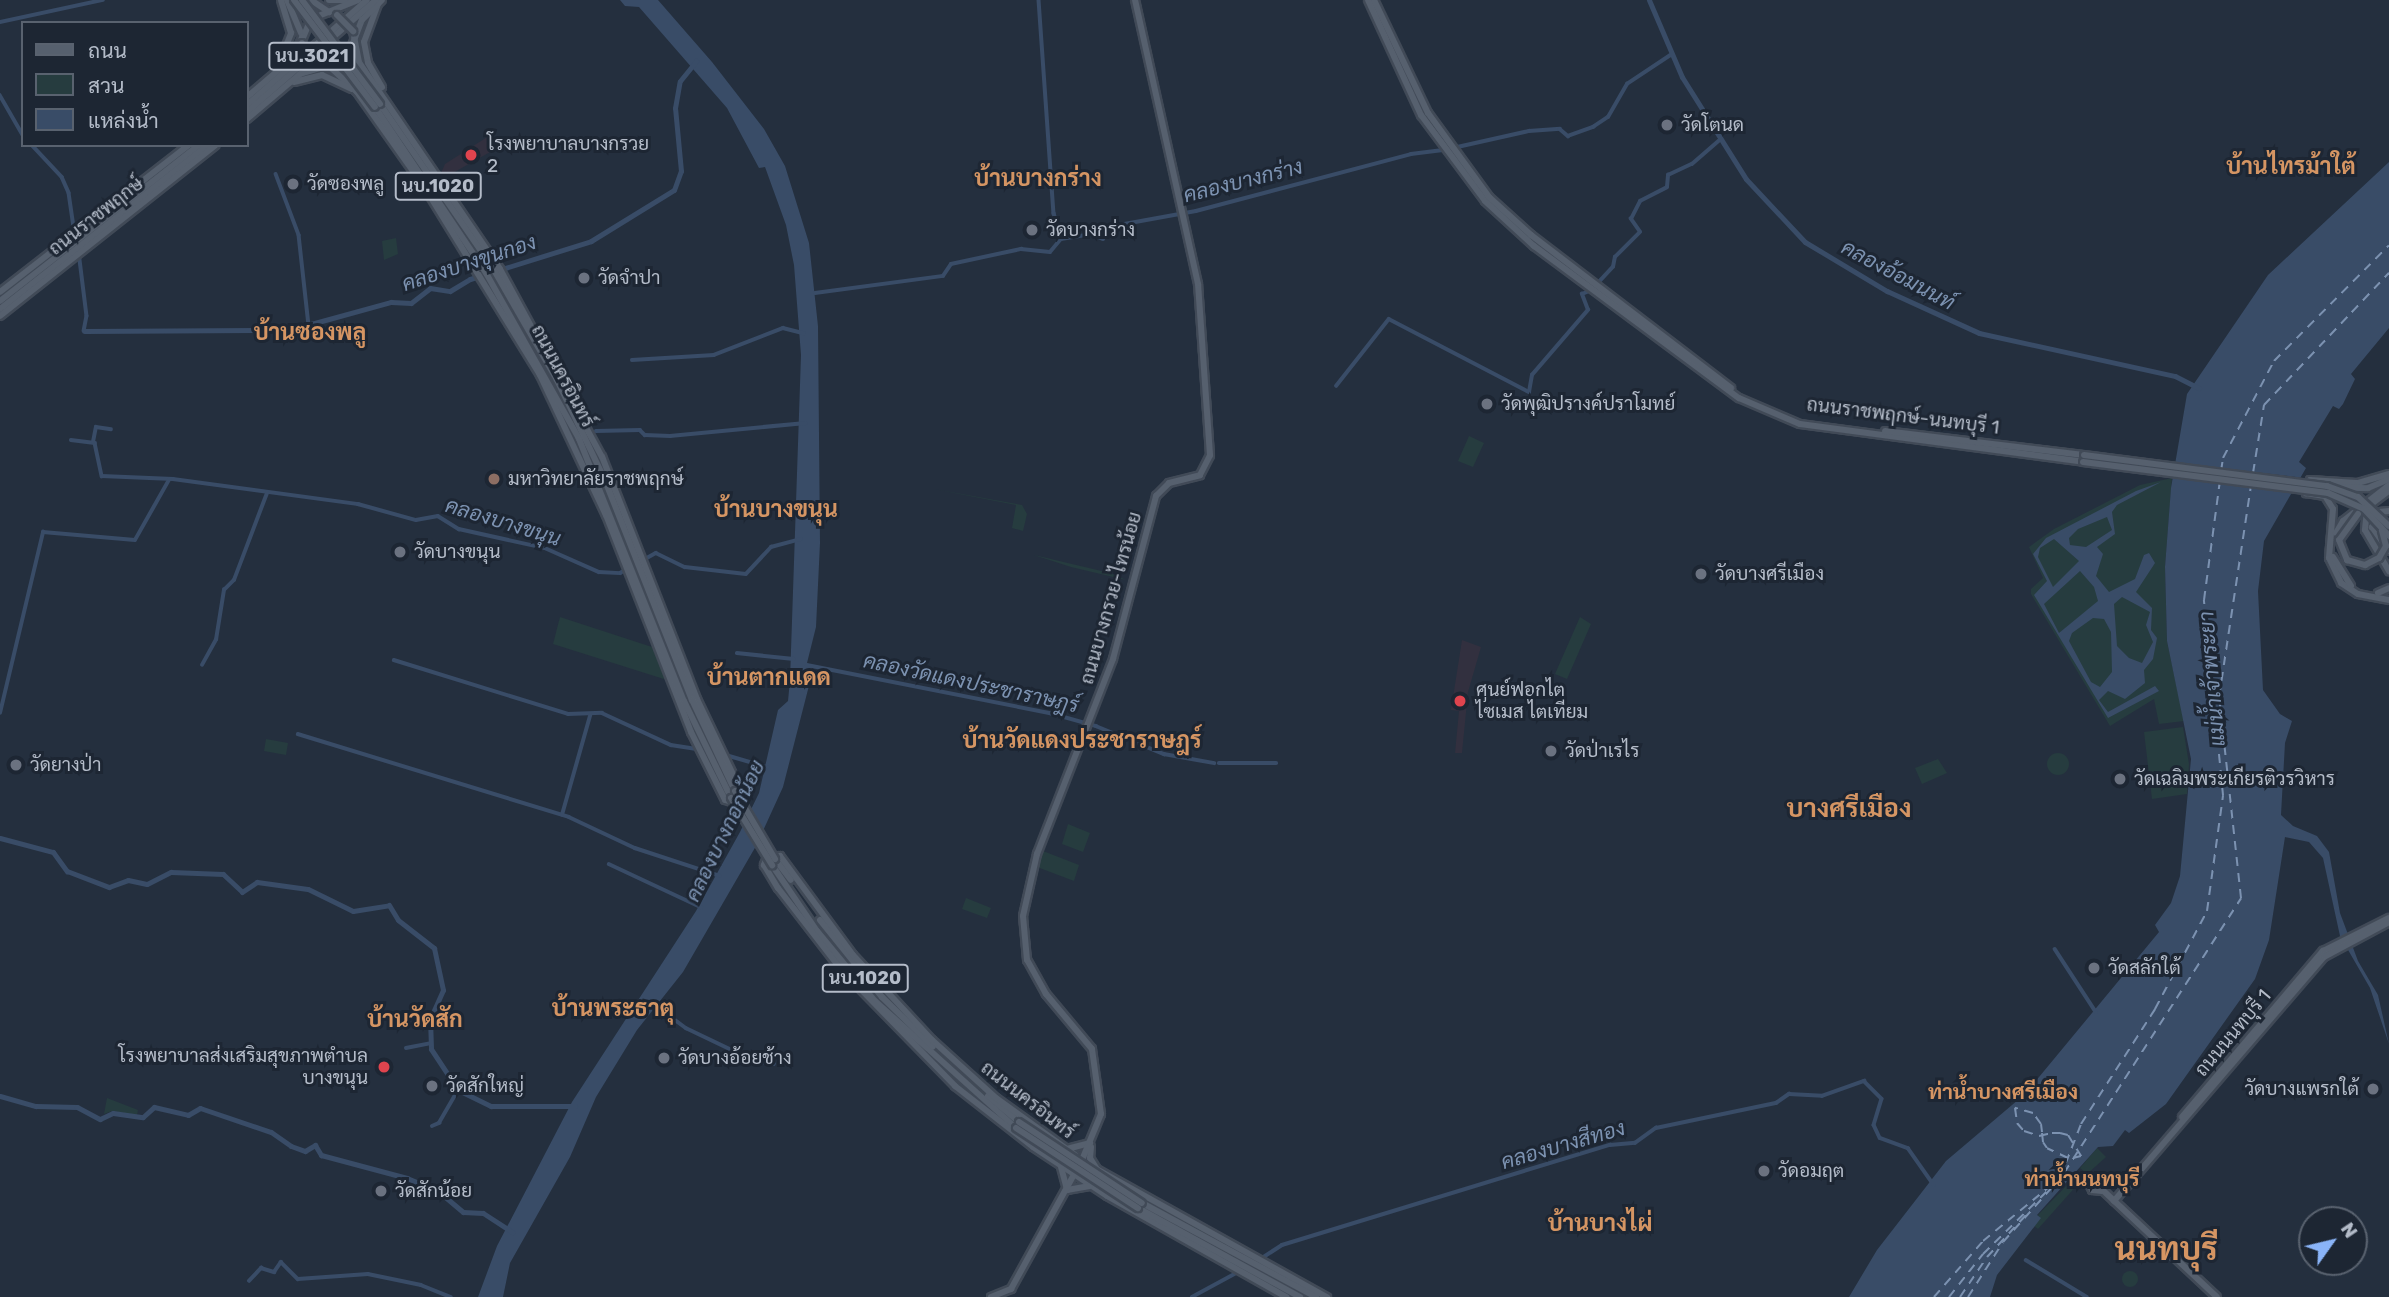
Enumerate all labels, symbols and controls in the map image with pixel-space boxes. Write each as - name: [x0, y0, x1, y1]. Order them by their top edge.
- legend: [21, 21, 248, 147]
- text: ถนน: [88, 38, 127, 63]
- road number: นบ.3021: [268, 42, 356, 70]
- text: สวน: [88, 73, 124, 98]
- text: แหล่งน้ำ: [88, 108, 159, 133]
- place label: วัดโตนด: [1681, 114, 1744, 136]
- marker: วัดโตนด: [1659, 117, 1675, 133]
- place label: โรงพยาบาลบางกรวย 2: [487, 133, 649, 177]
- marker: โรงพยาบาลบางกรวย 2: [461, 145, 481, 165]
- district label: บ้านไทรม้าใต้: [2226, 152, 2356, 180]
- water label: คลองบางกร่าง: [1181, 154, 1305, 208]
- district label: บ้านบางกร่าง: [974, 164, 1102, 192]
- street label: ถนนราชพฤกษ์: [44, 172, 148, 260]
- road number: นบ.1020: [394, 172, 482, 201]
- place label: วัดซองพลู: [307, 173, 384, 195]
- marker: วัดซองพลู: [285, 176, 301, 192]
- place label: วัดบางกร่าง: [1046, 219, 1135, 241]
- marker: วัดบางกร่าง: [1024, 222, 1040, 238]
- water label: คลองบางขุนกอง: [399, 229, 539, 297]
- water label: คลองอ้อมนนท์: [1837, 235, 1959, 315]
- place label: วัดจําปา: [598, 267, 660, 289]
- marker: วัดจําปา: [576, 270, 592, 286]
- district label: บ้านซองพลู: [254, 318, 366, 346]
- street label: ถนนนครอินทร์: [526, 321, 600, 431]
- place label: วัดพุฒิปรางค์ปราโมทย์: [1501, 393, 1675, 415]
- street label: ถนนราชพฤกษ์-นนทบุรี 1: [1805, 393, 2001, 439]
- marker: วัดพุฒิปรางค์ปราโมทย์: [1479, 396, 1495, 412]
- place label: มหาวิทยาลัยราชพฤกษ์: [508, 468, 684, 490]
- marker: มหาวิทยาลัยราชพฤกษ์: [486, 471, 502, 487]
- water label: คลองบางขนุน: [442, 493, 564, 551]
- district label: บ้านบางขนุน: [714, 495, 838, 523]
- street label: ถนนบางกรวย-ไทรน้อย: [1075, 509, 1147, 687]
- place label: วัดบางขนุน: [414, 541, 501, 563]
- marker: วัดบางขนุน: [392, 544, 408, 560]
- place label: วัดบางศรีเมือง: [1715, 563, 1824, 585]
- marker: วัดบางศรีเมือง: [1693, 566, 1709, 582]
- water label: แม่น้ำเจ้าพระยา: [2194, 610, 2230, 748]
- water label: คลองวัดแดงประชาราษฎร์: [861, 648, 1081, 718]
- district label: บ้านตากแดด: [707, 663, 831, 691]
- place label: ศูนย์ฟอกไต ไซเมส ไตเทียม: [1476, 679, 1588, 723]
- marker: ศูนย์ฟอกไต ไซเมส ไตเทียม: [1450, 691, 1470, 711]
- district label: บ้านวัดแดงประชาราษฎร์: [962, 726, 1202, 754]
- place label: วัดป่าเรไร: [1565, 740, 1639, 762]
- marker: วัดป่าเรไร: [1543, 743, 1559, 759]
- place label: วัดยางป่า: [30, 754, 101, 776]
- water label: คลองบางกอกน้อย: [680, 756, 770, 906]
- marker: วัดยางป่า: [8, 757, 24, 773]
- place label: วัดเฉลิมพระเกียรติวรวิหาร: [2134, 768, 2335, 790]
- marker: วัดเฉลิมพระเกียรติวรวิหาร: [2112, 771, 2128, 787]
- district label: บางศรีเมือง: [1787, 793, 1911, 825]
- place label: วัดสลักใต้: [2108, 957, 2181, 979]
- marker: วัดสลักใต้: [2086, 960, 2102, 976]
- road number: นบ.1020: [821, 964, 909, 993]
- street label: ถนนนนทบุรี 1: [2190, 985, 2276, 1081]
- district label: บ้านพระธาตุ: [552, 994, 674, 1022]
- district label: บ้านวัดสัก: [367, 1005, 463, 1033]
- place label: โรงพยาบาลส่งเสริมสุขภาพตำบล บางขนุน: [118, 1045, 368, 1089]
- place label: วัดบางอ้อยช้าง: [678, 1047, 792, 1069]
- marker: วัดบางอ้อยช้าง: [656, 1050, 672, 1066]
- street label: ถนนนครอินทร์: [976, 1056, 1080, 1144]
- marker: โรงพยาบาลส่งเสริมสุขภาพตำบล บางขนุน: [374, 1057, 394, 1077]
- place label: วัดสักใหญ่: [446, 1075, 524, 1097]
- marker: วัดสักใหญ่: [424, 1078, 440, 1094]
- place label: วัดบางแพรกใต้: [2244, 1078, 2359, 1100]
- district label: ท่าน้ำบางศรีเมือง: [1928, 1079, 2078, 1105]
- marker: วัดบางแพรกใต้: [2365, 1081, 2381, 1097]
- water label: คลองบางสีทอง: [1498, 1115, 1628, 1175]
- place label: วัดอมฤต: [1778, 1160, 1844, 1182]
- marker: วัดอมฤต: [1756, 1163, 1772, 1179]
- district label: ท่าน้ำนนทบุรี: [2025, 1166, 2139, 1192]
- place label: วัดสักน้อย: [395, 1180, 472, 1202]
- marker: วัดสักน้อย: [373, 1183, 389, 1199]
- north arrow: [2298, 1206, 2368, 1276]
- district label: บ้านบางไผ่: [1548, 1209, 1652, 1237]
- text: N: [2336, 1218, 2363, 1242]
- district label: นนทบุรี: [2114, 1229, 2218, 1269]

